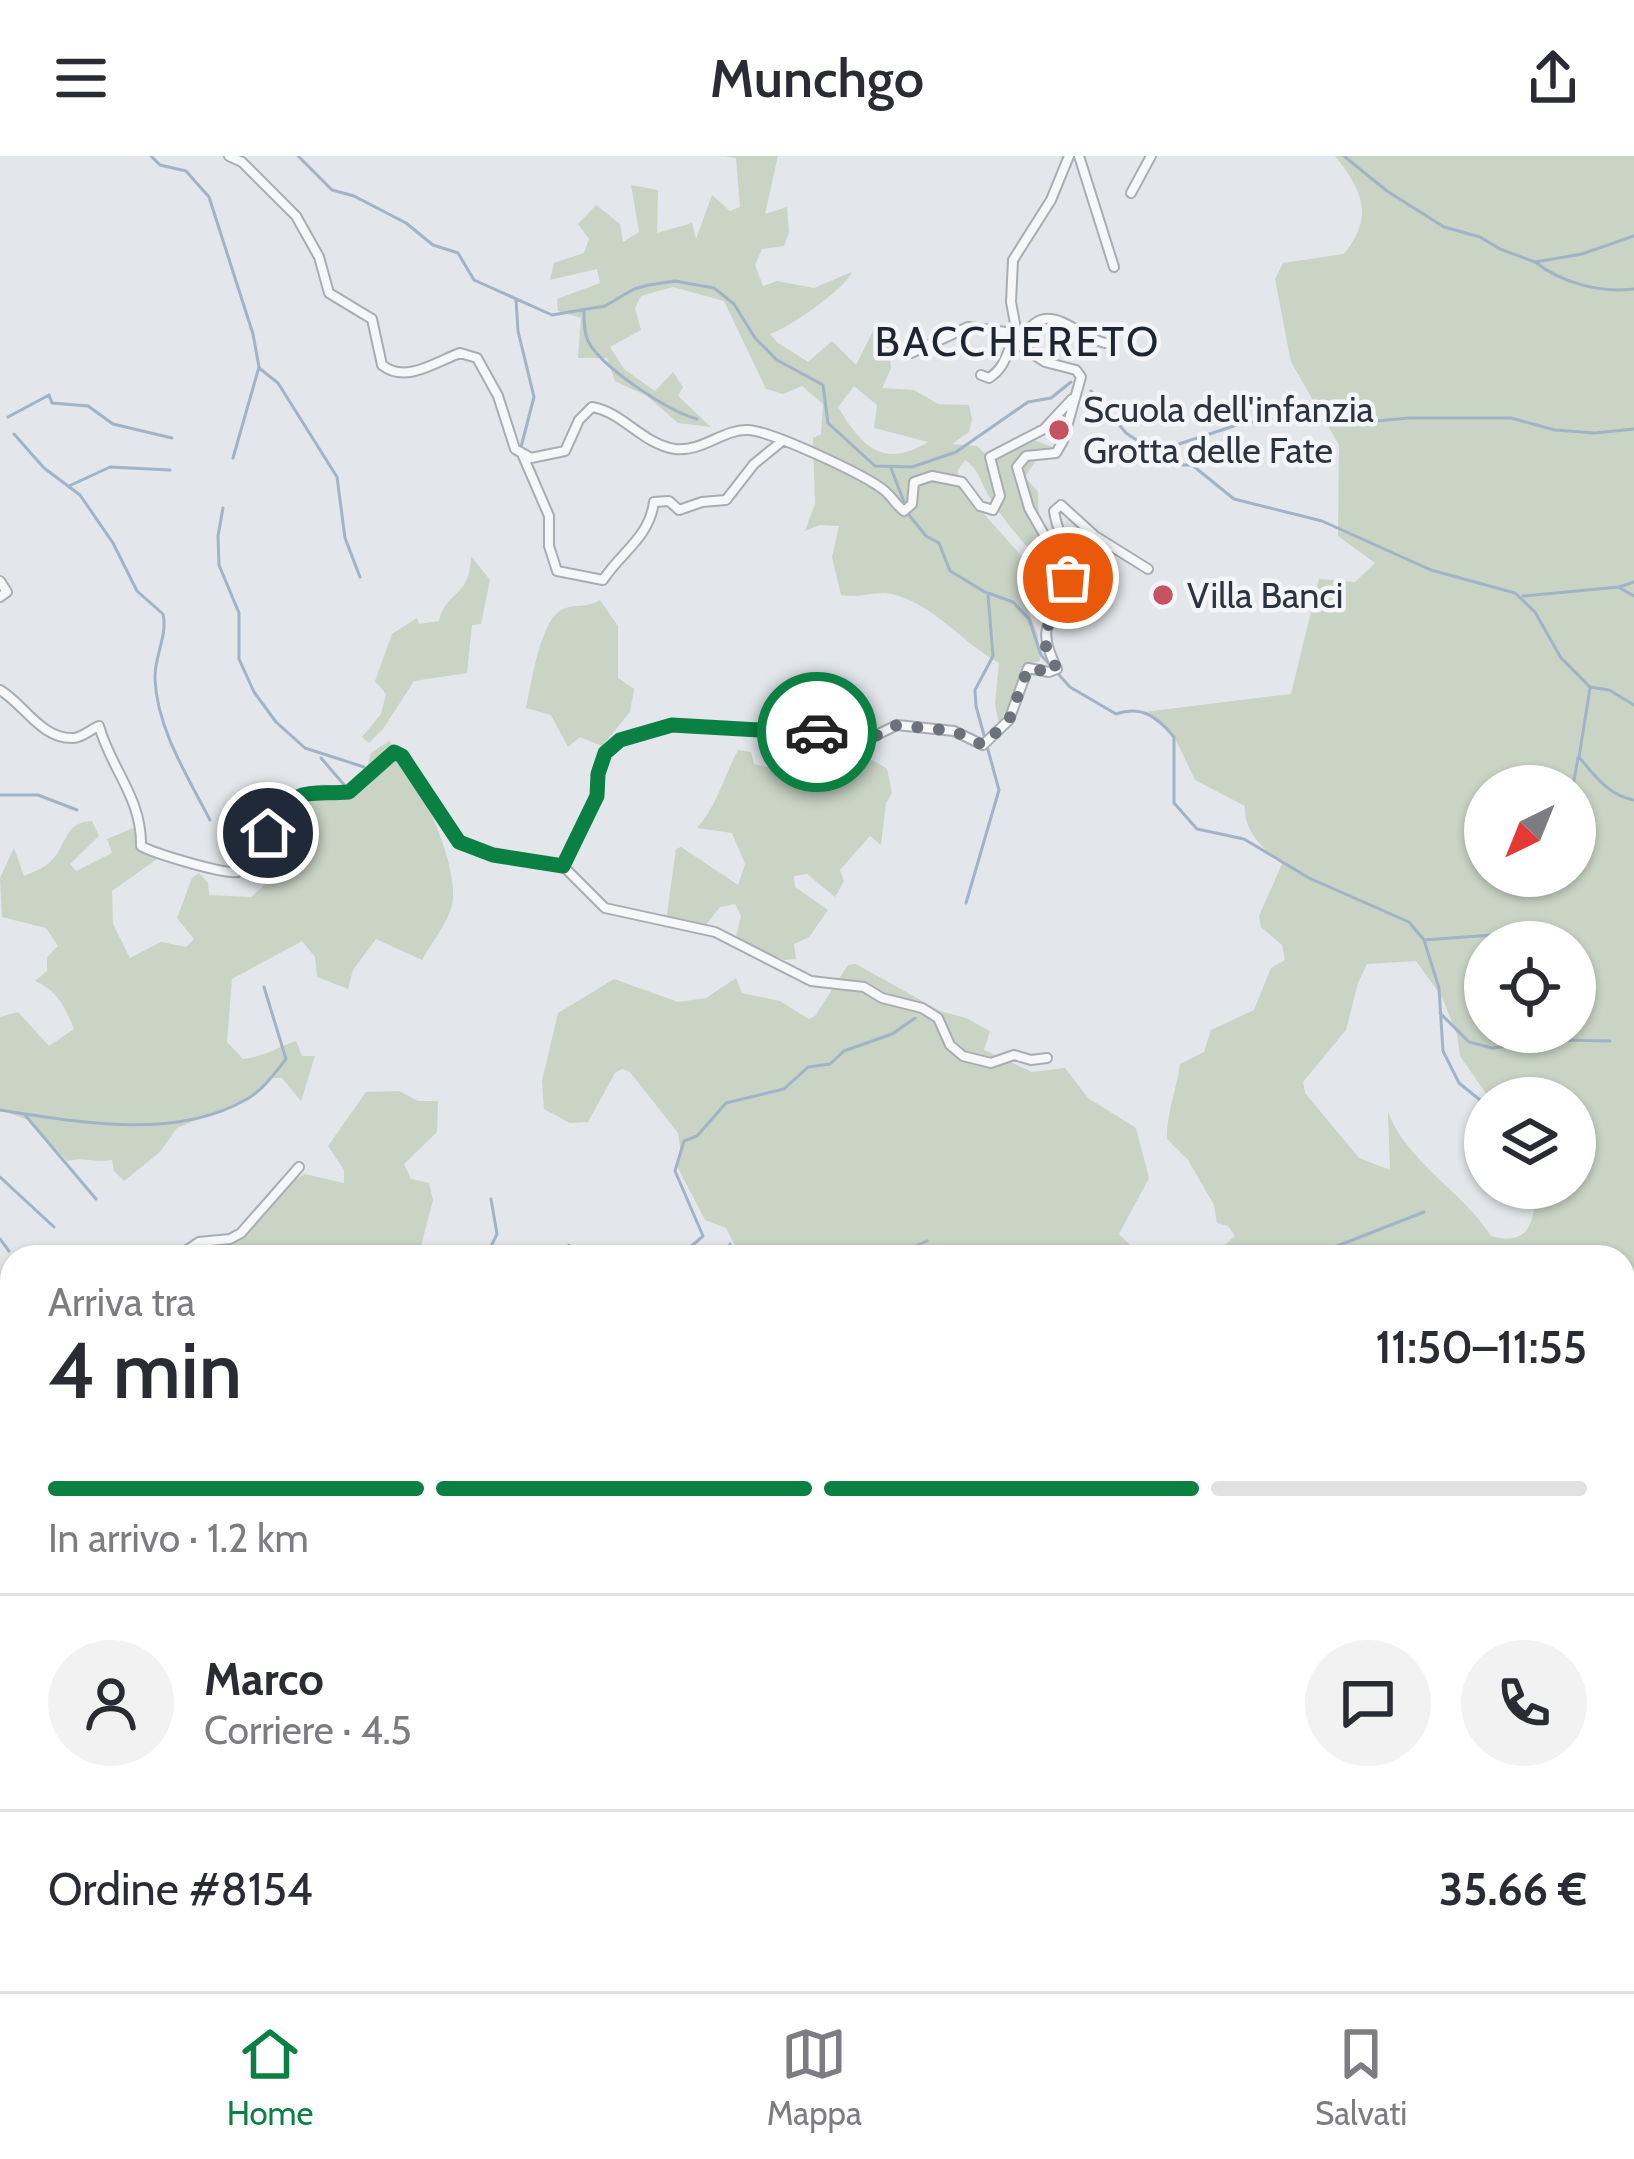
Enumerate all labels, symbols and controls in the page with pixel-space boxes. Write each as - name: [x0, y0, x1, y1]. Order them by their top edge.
- icon: menu: [48, 45, 114, 111]
- text: Munchgo: [710, 45, 924, 111]
- icon: share: [1520, 45, 1586, 111]
- district label: BACCHERETO: [875, 315, 1161, 367]
- place label: Scuola dell'infanzia Grotta delle Fate: [1083, 387, 1374, 472]
- marker: Scuola dell'infanzia Grotta delle Fate: [1046, 417, 1072, 443]
- pin: [1017, 527, 1119, 629]
- icon: bag: [1035, 545, 1101, 611]
- place label: Villa Banci: [1187, 573, 1343, 617]
- marker: Villa Banci: [1150, 582, 1176, 608]
- courier: [757, 672, 877, 792]
- icon: car: [784, 699, 850, 765]
- north arrow: [1464, 765, 1596, 897]
- map controls: [1464, 765, 1596, 1209]
- pin: [217, 782, 319, 884]
- icon: home: [235, 800, 301, 866]
- button: locate: [1464, 921, 1596, 1053]
- button: layers: [1464, 1077, 1596, 1209]
- text: Arriva tra: [48, 1278, 195, 1326]
- text: 11:50–11:55: [1375, 1320, 1587, 1374]
- text: 4 min: [48, 1323, 242, 1418]
- text: In arrivo · 1.2 km: [48, 1514, 309, 1562]
- button: person: [48, 1640, 174, 1766]
- button: chat: [1305, 1640, 1431, 1766]
- button: phone: [1461, 1640, 1587, 1766]
- text: Marco: [204, 1652, 324, 1706]
- text: Corriere · 4.5: [204, 1706, 412, 1754]
- text: Ordine #8154: [48, 1862, 313, 1916]
- text: 35.66 €: [1439, 1862, 1587, 1916]
- tab: Home: [227, 2021, 313, 2133]
- tab: Mappa: [767, 2021, 862, 2133]
- tab: Salvati: [1315, 2021, 1407, 2133]

